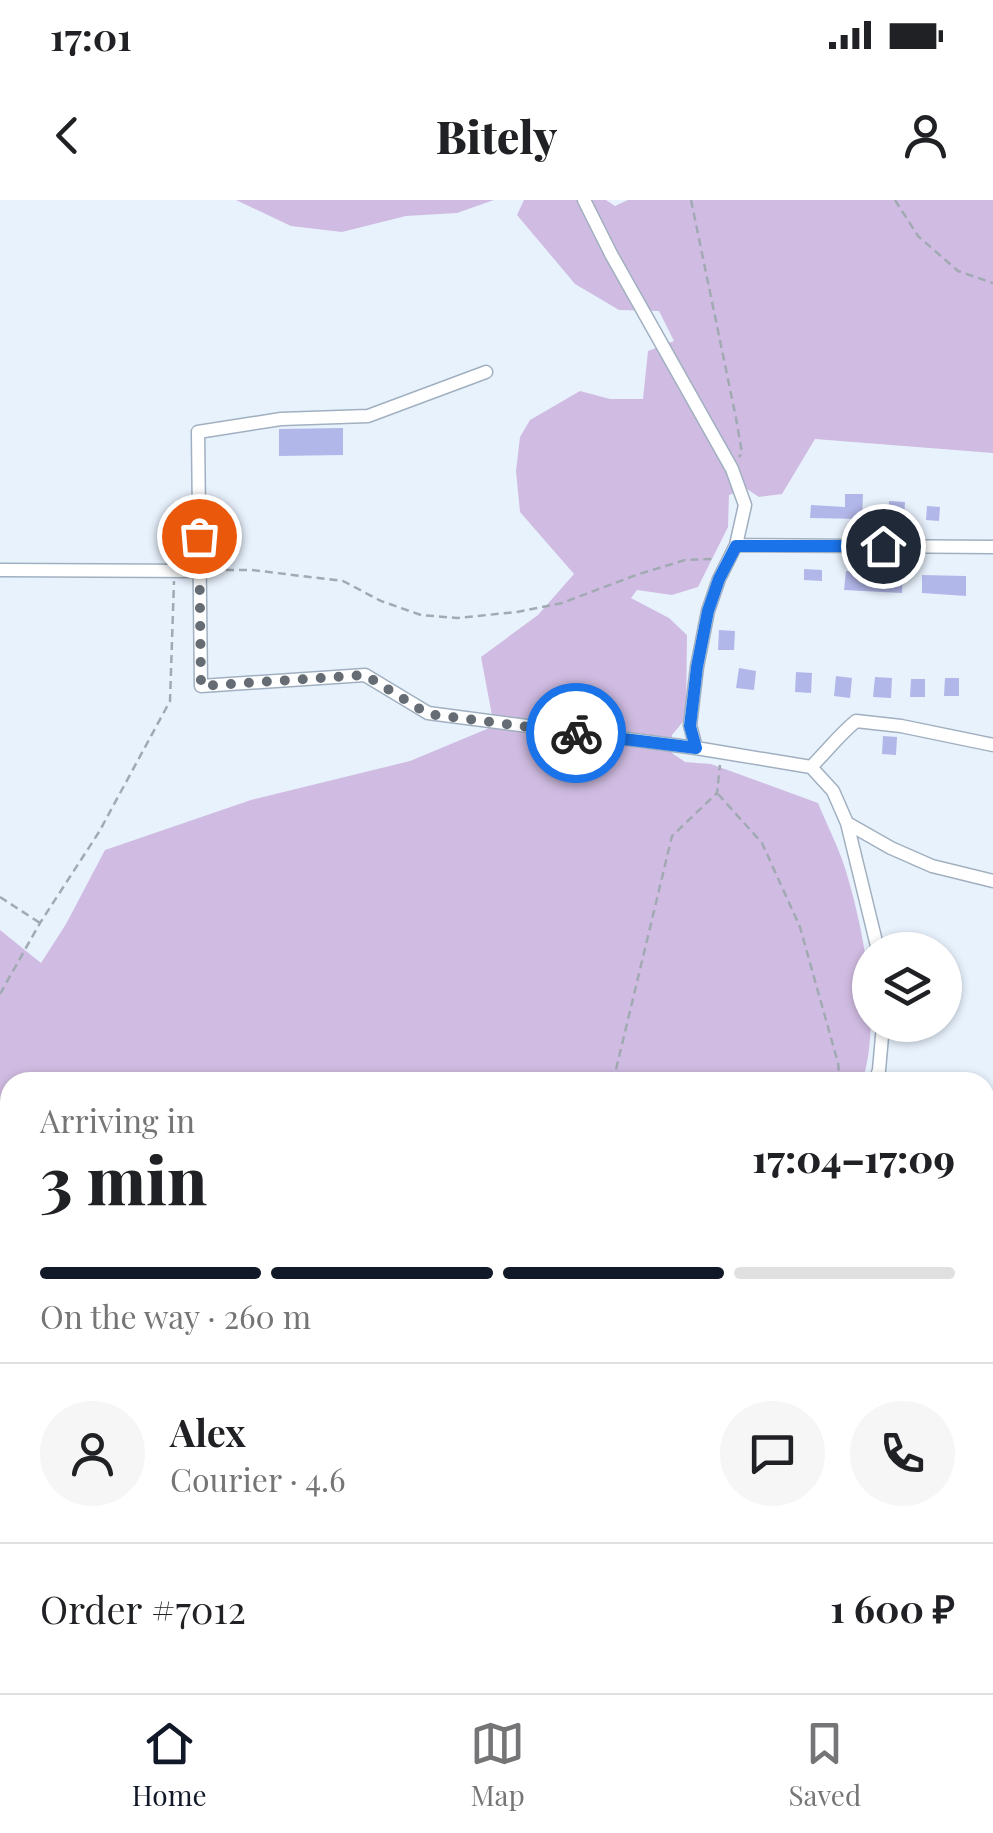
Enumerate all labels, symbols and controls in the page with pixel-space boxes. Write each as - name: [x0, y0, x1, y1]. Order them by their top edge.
- text: 17:01: [50, 10, 132, 61]
- text: Bitely: [436, 105, 557, 165]
- icon: back: [40, 108, 95, 163]
- icon: person: [898, 108, 953, 163]
- pin: [157, 494, 242, 579]
- pin: [841, 504, 926, 589]
- icon: bag: [172, 509, 227, 564]
- icon: home: [856, 519, 911, 574]
- courier: [526, 683, 626, 783]
- icon: bike: [549, 706, 604, 761]
- map controls: [852, 932, 962, 1042]
- button: layers: [852, 932, 962, 1042]
- text: Arriving in: [40, 1098, 195, 1141]
- text: 17:04–17:09: [752, 1132, 955, 1183]
- text: 3 min: [40, 1135, 207, 1221]
- text: On the way · 260 m: [40, 1294, 311, 1337]
- button: person: [40, 1401, 145, 1506]
- button: chat: [720, 1401, 825, 1506]
- button: phone: [850, 1401, 955, 1506]
- text: Alex: [170, 1406, 246, 1457]
- text: Courier · 4.6: [170, 1457, 346, 1500]
- text: 1 600 ₽: [830, 1582, 955, 1633]
- text: Order #7012: [40, 1583, 246, 1634]
- tab: Home: [132, 1716, 207, 1813]
- tab: Map: [470, 1716, 525, 1813]
- tab: Saved: [788, 1716, 861, 1813]

